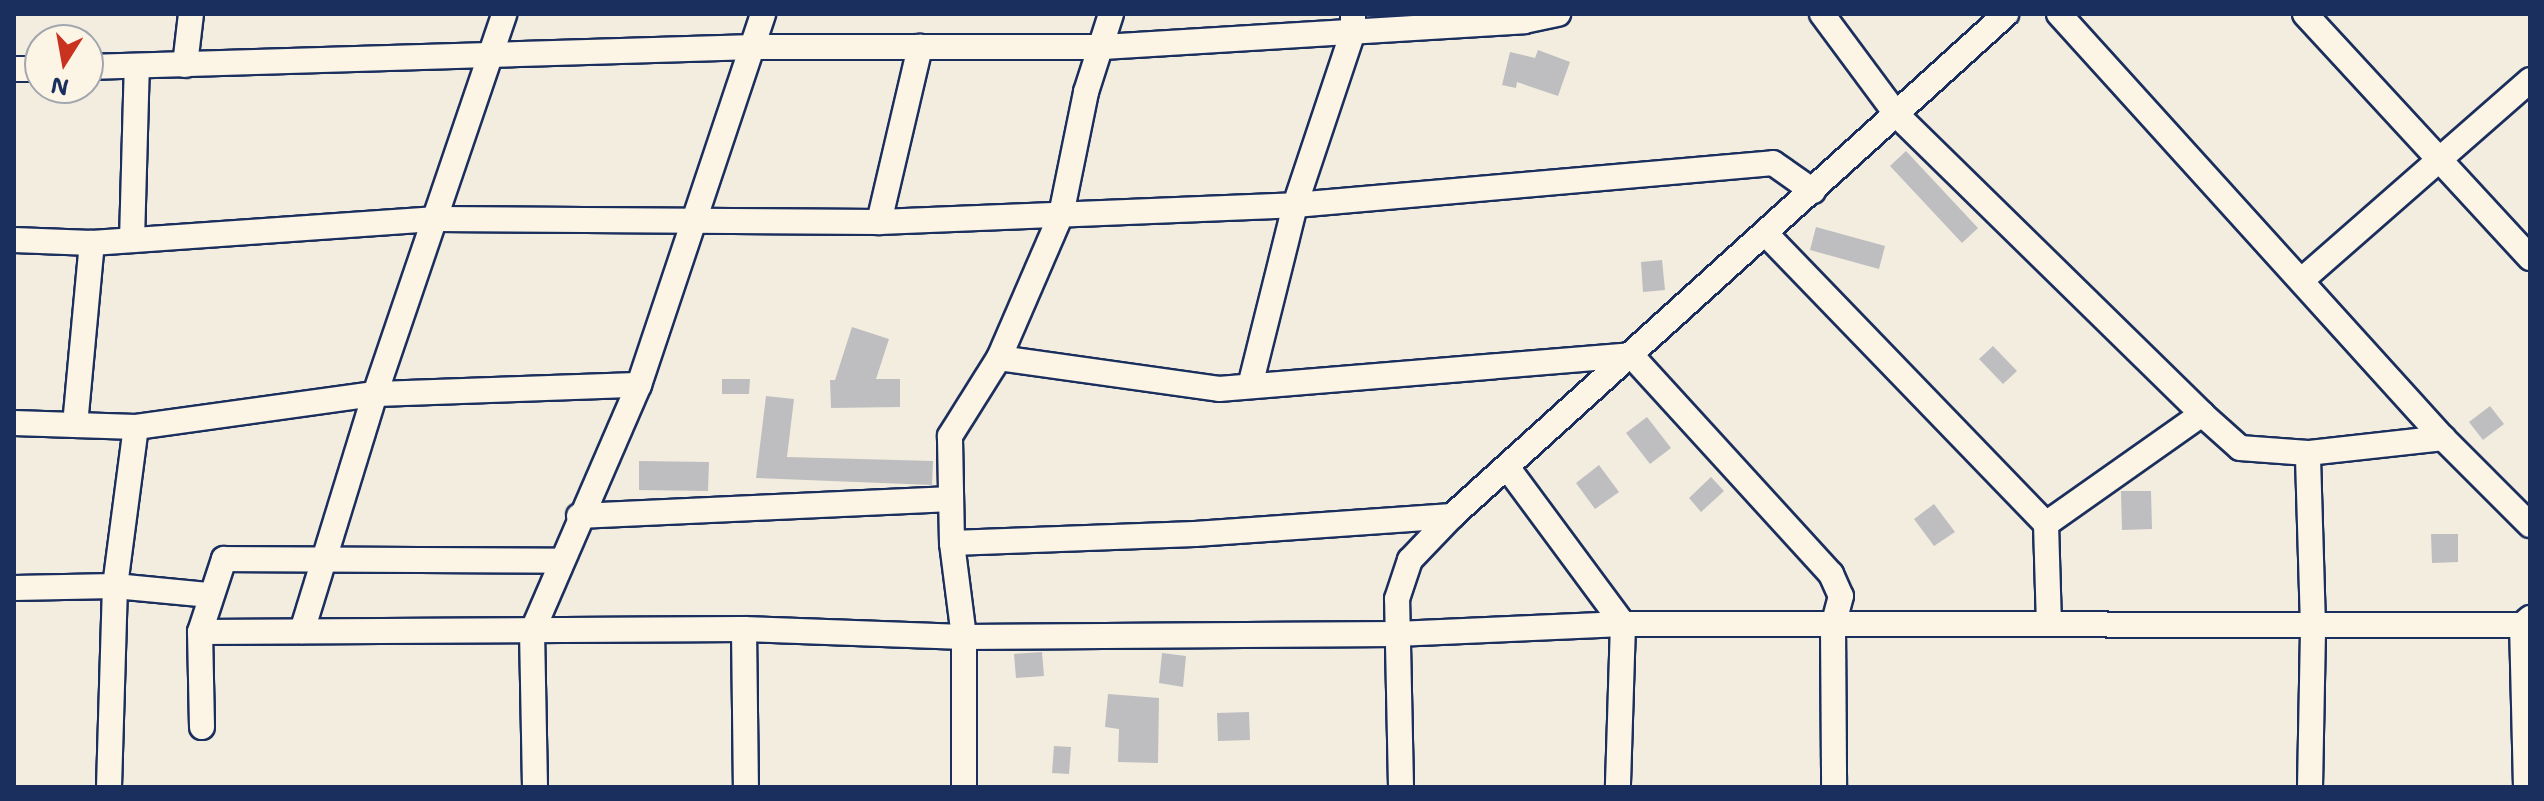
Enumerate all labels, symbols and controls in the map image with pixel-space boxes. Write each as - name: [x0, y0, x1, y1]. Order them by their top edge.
- north arrow: [24, 24, 104, 104]
- text: N: [48, 70, 71, 102]

